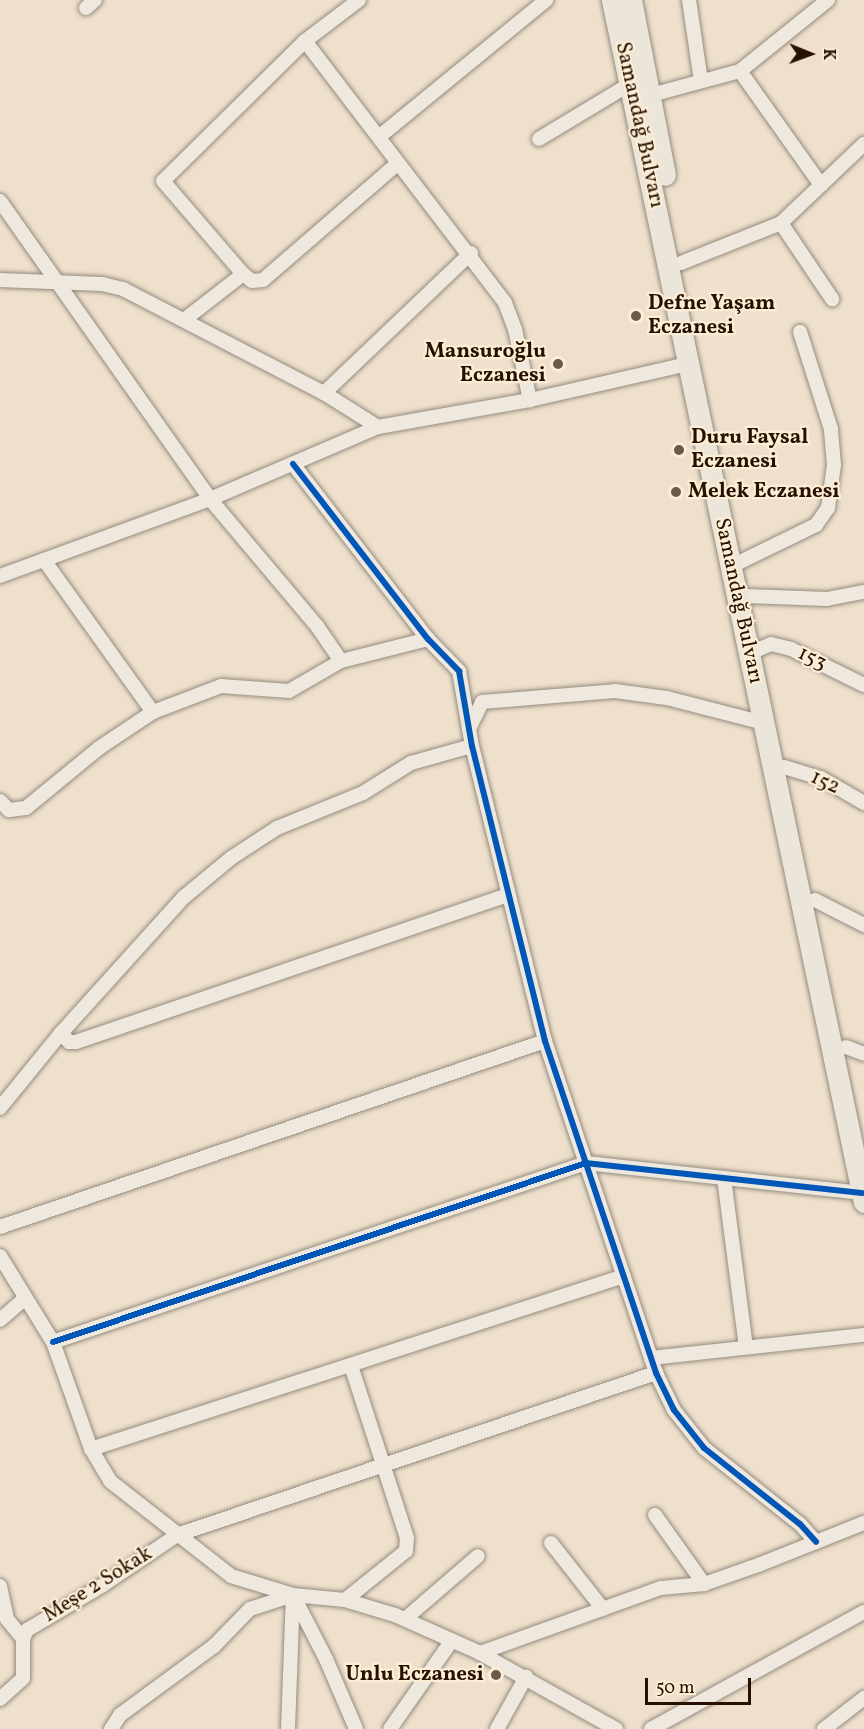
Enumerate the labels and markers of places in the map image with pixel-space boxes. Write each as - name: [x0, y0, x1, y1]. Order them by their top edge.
- place label: Defne Yaşam Eczanesi: [648, 291, 776, 341]
- marker: Defne Yaşam Eczanesi: [629, 309, 643, 323]
- place label: Mansuroğlu Eczanesi: [424, 339, 546, 389]
- marker: Mansuroğlu Eczanesi: [551, 357, 565, 371]
- place label: Duru Faysal Eczanesi: [691, 425, 808, 475]
- marker: Duru Faysal Eczanesi: [672, 443, 686, 457]
- place label: Melek Eczanesi: [688, 479, 840, 505]
- marker: Melek Eczanesi: [669, 485, 683, 499]
- place label: Unlu Eczanesi: [345, 1662, 484, 1688]
- marker: Unlu Eczanesi: [489, 1668, 503, 1682]

